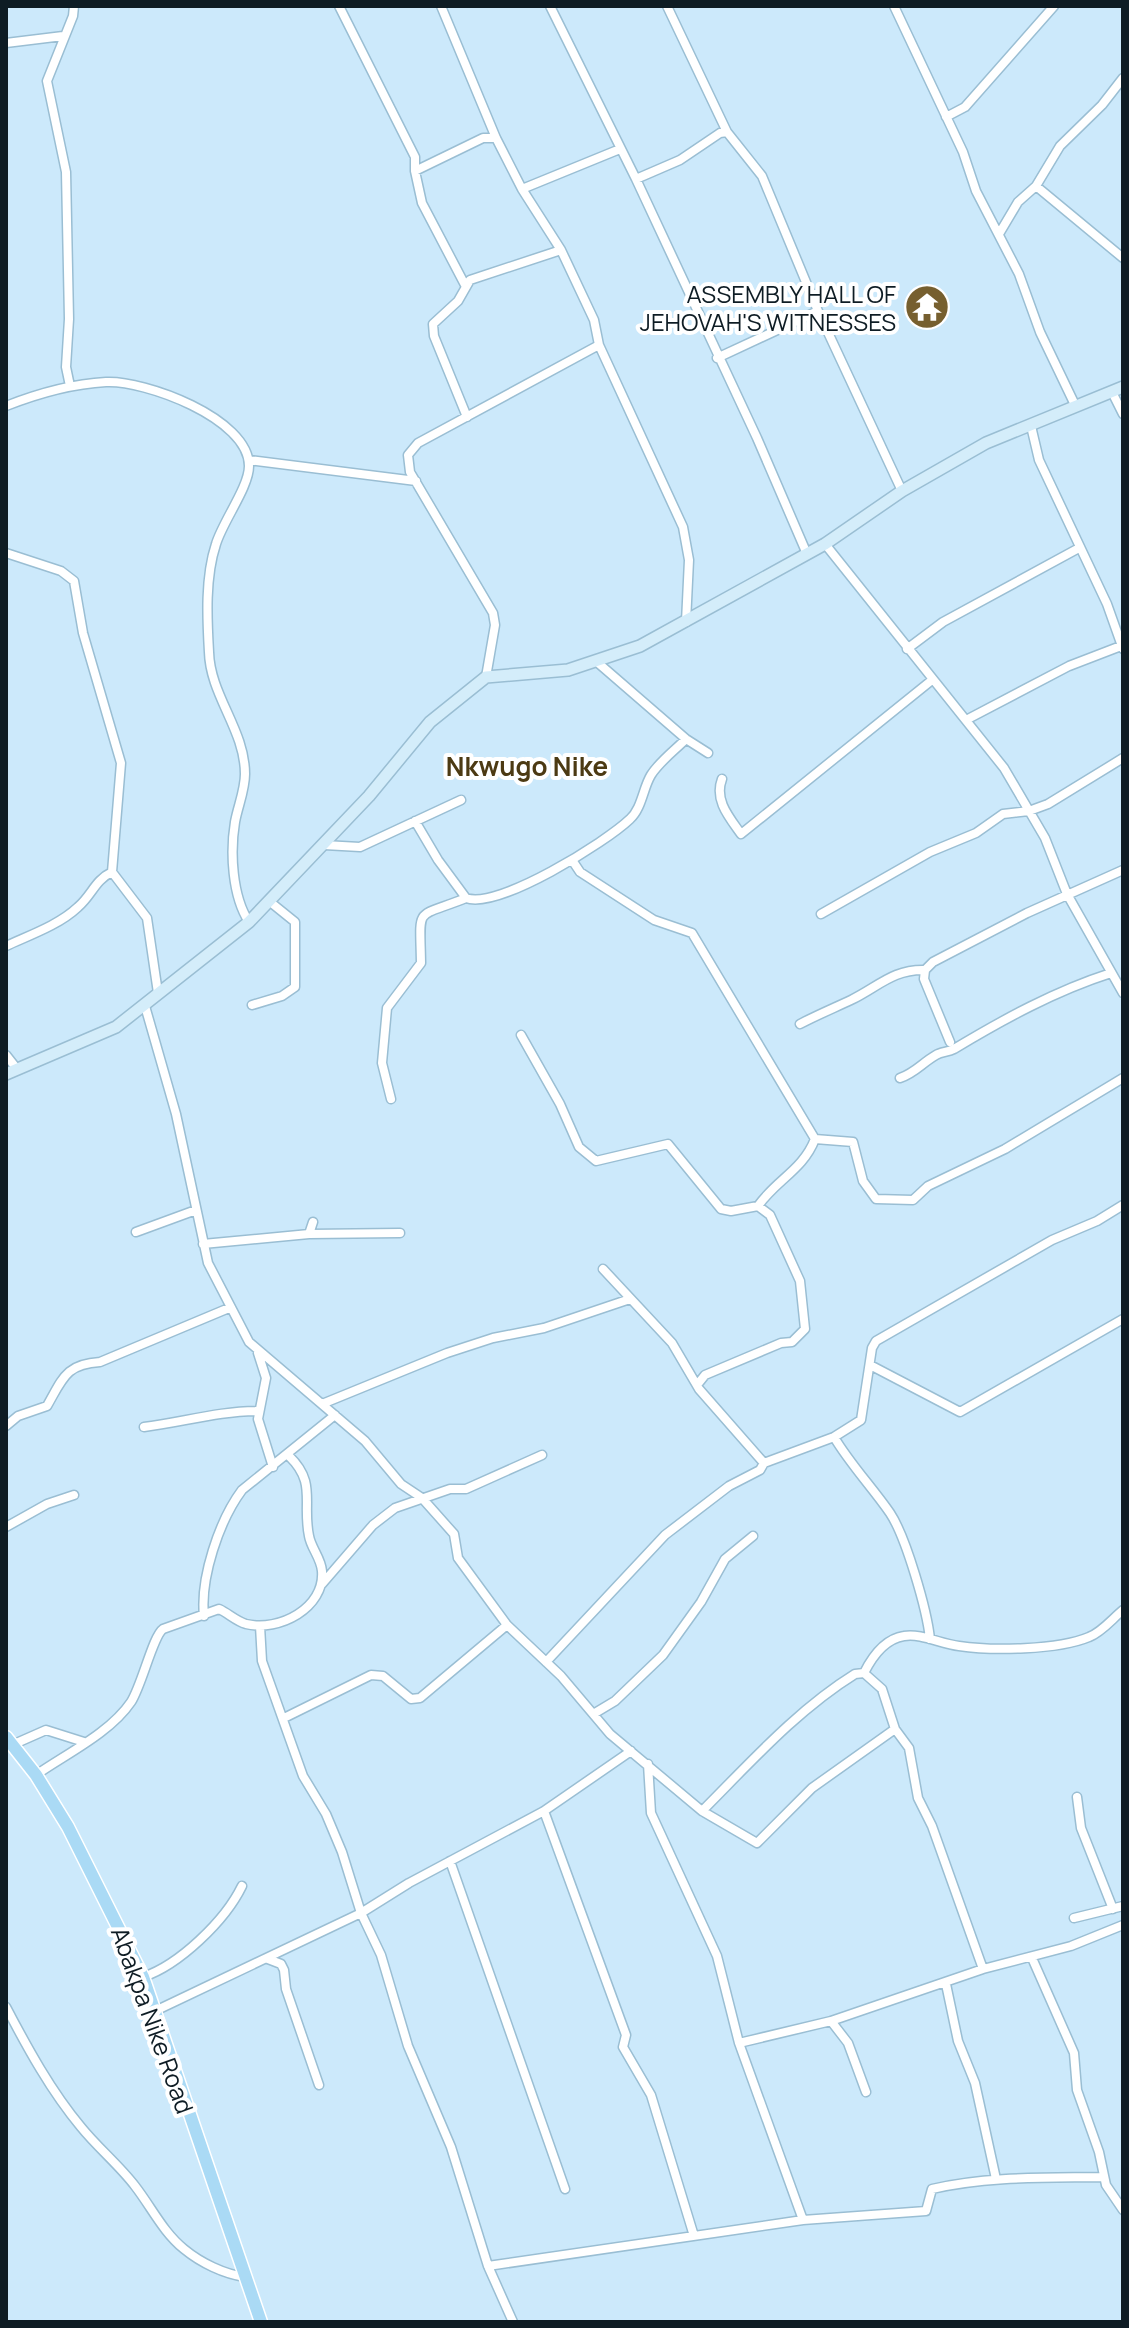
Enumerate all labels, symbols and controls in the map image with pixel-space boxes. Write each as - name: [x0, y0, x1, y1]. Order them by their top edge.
- place label: ASSEMBLY HALL OF JEHOVAH'S WITNESSES: [640, 277, 896, 338]
- temple icon: ASSEMBLY HALL OF JEHOVAH'S WITNESSES: [903, 283, 951, 331]
- district label: Nkwugo Nike: [446, 748, 608, 784]
- street label: Abakpa Nike Road: [104, 1922, 202, 2118]

